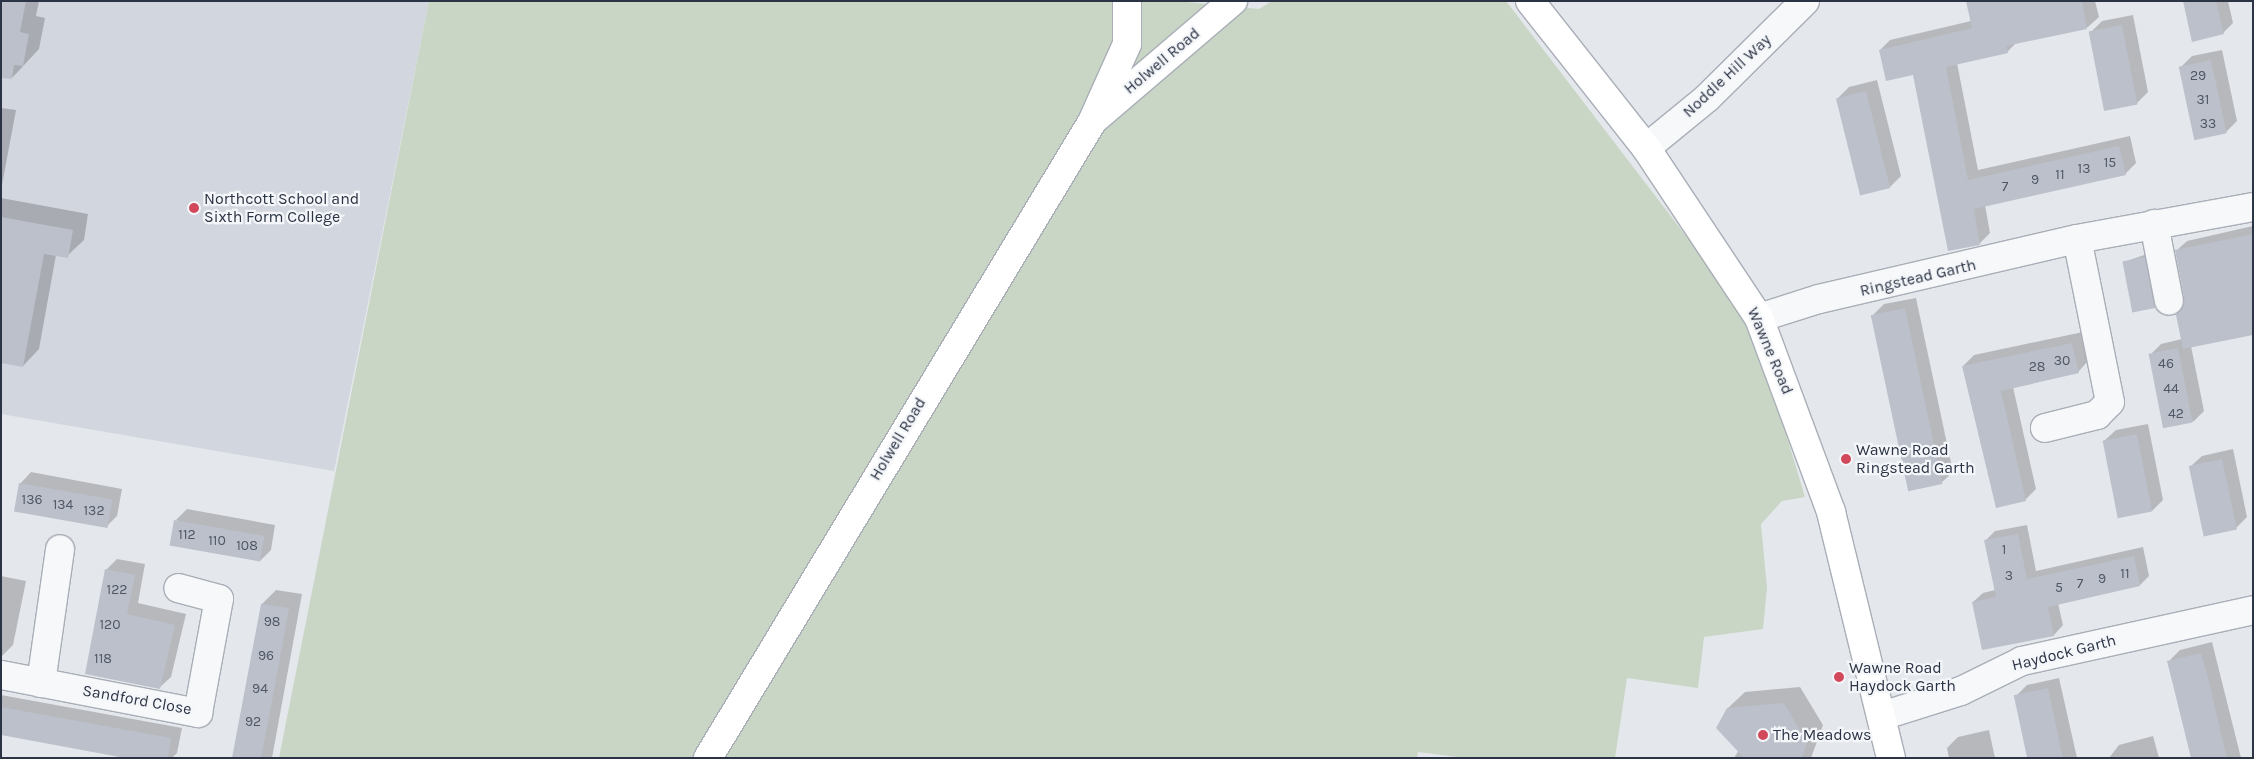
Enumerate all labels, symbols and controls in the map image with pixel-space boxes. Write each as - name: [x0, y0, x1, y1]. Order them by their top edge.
- street label: Holwell Road: [1120, 24, 1204, 98]
- street label: Noddle Hill Way: [1679, 30, 1775, 122]
- house number: 29: [2190, 68, 2206, 84]
- house number: 31: [2197, 92, 2209, 108]
- house number: 33: [2200, 116, 2216, 132]
- house number: 15: [2104, 155, 2116, 171]
- house number: 13: [2078, 161, 2090, 177]
- house number: 11: [2055, 167, 2065, 183]
- house number: 9: [2031, 172, 2039, 188]
- house number: 7: [2002, 179, 2008, 195]
- place label: Northcott School and Sixth Form College: [204, 189, 359, 227]
- marker: Northcott School and Sixth Form College: [188, 202, 200, 214]
- street label: Ringstead Garth: [1858, 255, 1978, 301]
- street label: Wawne Road: [1743, 305, 1797, 397]
- house number: 30: [2054, 353, 2070, 369]
- house number: 46: [2158, 356, 2174, 372]
- house number: 28: [2029, 359, 2045, 375]
- house number: 44: [2163, 381, 2179, 397]
- street label: Holwell Road: [866, 394, 930, 484]
- house number: 42: [2168, 406, 2184, 422]
- place label: Wawne Road Ringstead Garth: [1856, 440, 1975, 478]
- marker: Wawne Road Ringstead Garth: [1840, 453, 1852, 465]
- house number: 136: [22, 492, 42, 508]
- house number: 134: [53, 497, 73, 513]
- house number: 132: [83, 503, 105, 519]
- house number: 112: [178, 527, 196, 543]
- house number: 110: [208, 533, 226, 549]
- house number: 108: [236, 538, 258, 554]
- house number: 1: [2002, 542, 2006, 558]
- house number: 11: [2120, 566, 2130, 582]
- house number: 3: [2005, 568, 2013, 584]
- house number: 9: [2098, 571, 2106, 587]
- house number: 7: [2077, 576, 2083, 592]
- house number: 5: [2055, 580, 2063, 596]
- house number: 122: [107, 582, 127, 598]
- house number: 98: [264, 614, 280, 630]
- house number: 120: [99, 617, 121, 633]
- street label: Haydock Garth: [2010, 631, 2118, 675]
- house number: 96: [258, 648, 274, 664]
- house number: 118: [94, 651, 112, 667]
- place label: Wawne Road Haydock Garth: [1849, 658, 1956, 696]
- marker: Wawne Road Haydock Garth: [1833, 671, 1845, 683]
- street label: Sandford Close: [81, 681, 193, 719]
- house number: 94: [252, 681, 268, 697]
- house number: 92: [245, 714, 261, 730]
- place label: The Meadows: [1773, 725, 1871, 745]
- marker: The Meadows: [1757, 729, 1769, 741]

